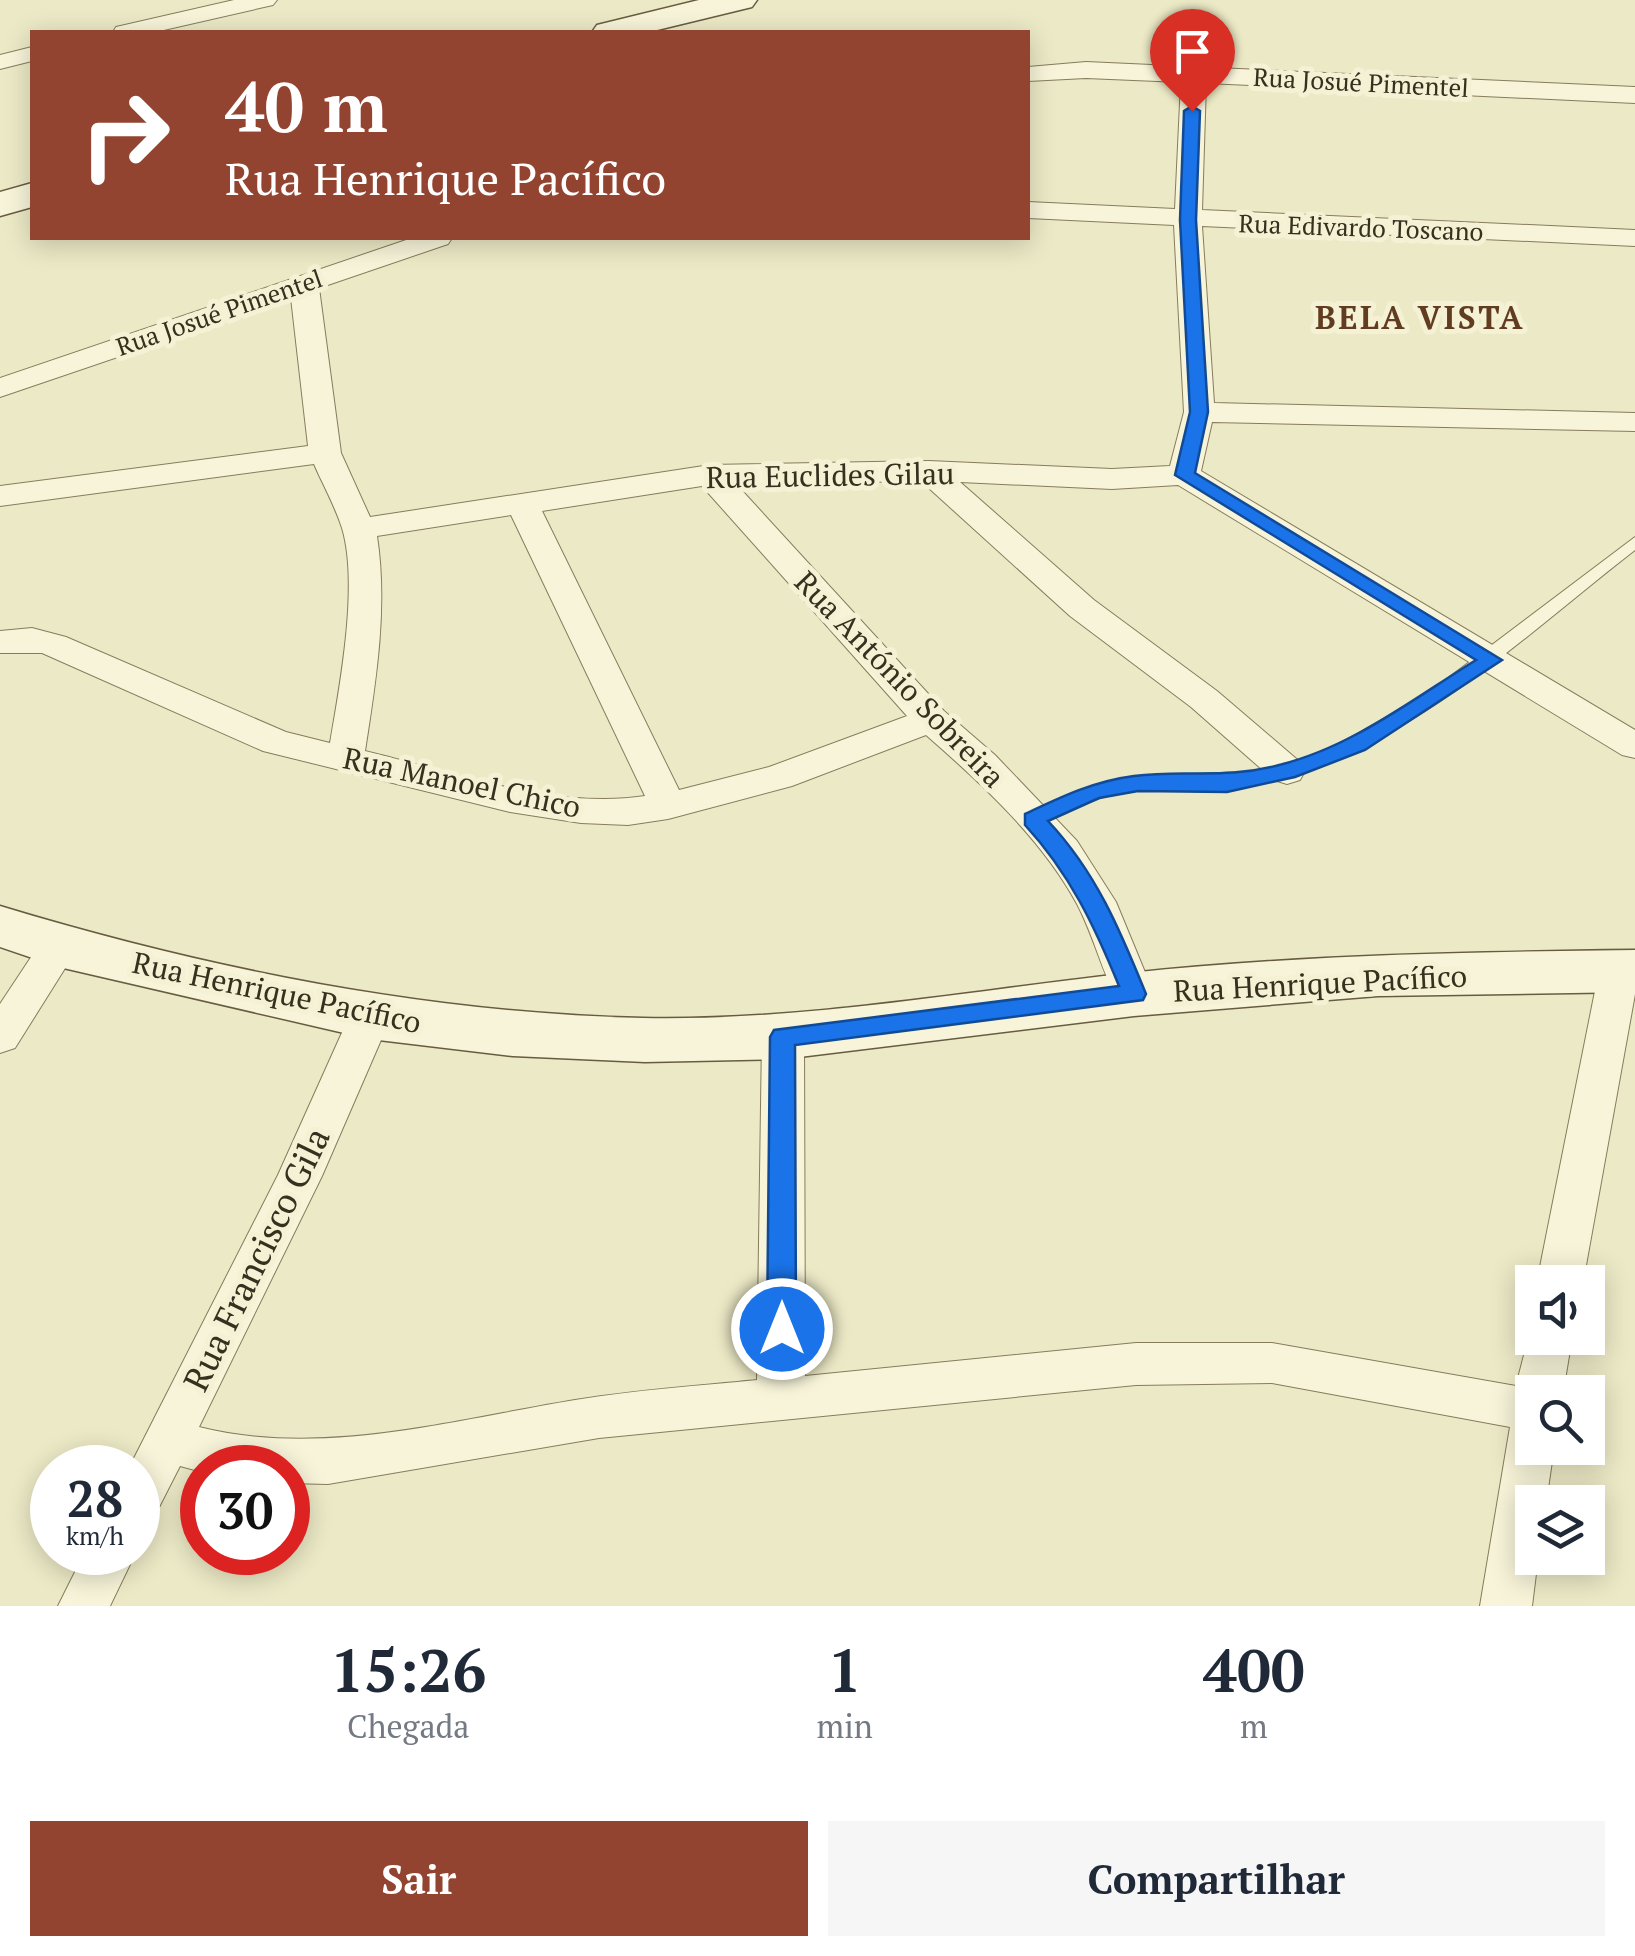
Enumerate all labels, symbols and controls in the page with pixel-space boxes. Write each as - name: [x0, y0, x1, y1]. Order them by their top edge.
- pin: [1150, 9, 1235, 112]
- icon: arrive: [1165, 24, 1220, 79]
- text: 40 m: [225, 59, 388, 152]
- street label: Rua Josué Pimentel: [1252, 60, 1470, 104]
- icon: right: [60, 70, 190, 200]
- text: Rua Henrique Pacífico: [225, 148, 666, 208]
- street label: Rua Edivardo Toscano: [1238, 206, 1484, 248]
- street label: Rua Josué Pimentel: [112, 261, 326, 363]
- district label: BELA VISTA: [1315, 296, 1525, 338]
- street label: Rua Euclides Gilau: [705, 453, 955, 497]
- street label: Rua António Sobreira: [786, 562, 1014, 796]
- street label: Rua Manoel Chico: [340, 737, 584, 827]
- street label: Rua Henrique Pacífico: [129, 942, 425, 1042]
- street label: Rua Henrique Pacífico: [1172, 955, 1468, 1011]
- street label: Rua Francisco Gila: [172, 1120, 340, 1398]
- map controls: [1515, 1265, 1605, 1575]
- button: sound: [1515, 1265, 1605, 1355]
- position arrow: [730, 1277, 834, 1381]
- button: search: [1515, 1375, 1605, 1465]
- speed limit sign: 30: [180, 1445, 310, 1575]
- text: 28: [67, 1465, 123, 1531]
- button: layers: [1515, 1485, 1605, 1575]
- text: km/h: [66, 1519, 124, 1552]
- text: 15:26: [330, 1630, 486, 1709]
- text: 1: [828, 1630, 862, 1709]
- text: 400: [1203, 1630, 1305, 1709]
- text: Chegada: [347, 1705, 470, 1747]
- text: min: [817, 1705, 873, 1747]
- text: m: [1240, 1705, 1268, 1747]
- button: Sair: [30, 1821, 808, 1936]
- button: Compartilhar: [828, 1821, 1605, 1936]

